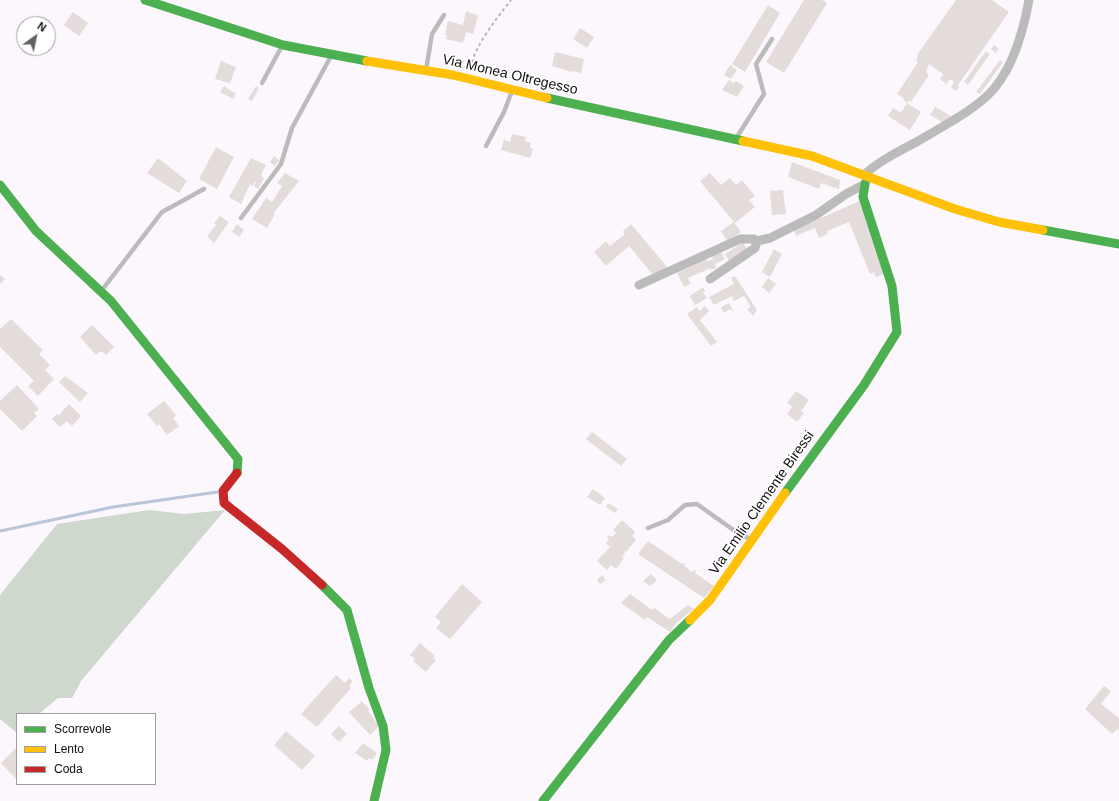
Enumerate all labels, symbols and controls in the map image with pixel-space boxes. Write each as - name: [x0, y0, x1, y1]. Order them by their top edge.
- north arrow: [16, 16, 56, 56]
- text: N: [35, 20, 49, 34]
- street label: Via Monea Oltregesso: [441, 51, 579, 99]
- street label: Via Emilio Clemente Biressi: [706, 428, 818, 578]
- legend: [16, 713, 156, 785]
- text: Scorrevole: [54, 722, 111, 736]
- text: Lento: [54, 742, 84, 756]
- text: Coda: [54, 762, 83, 776]

